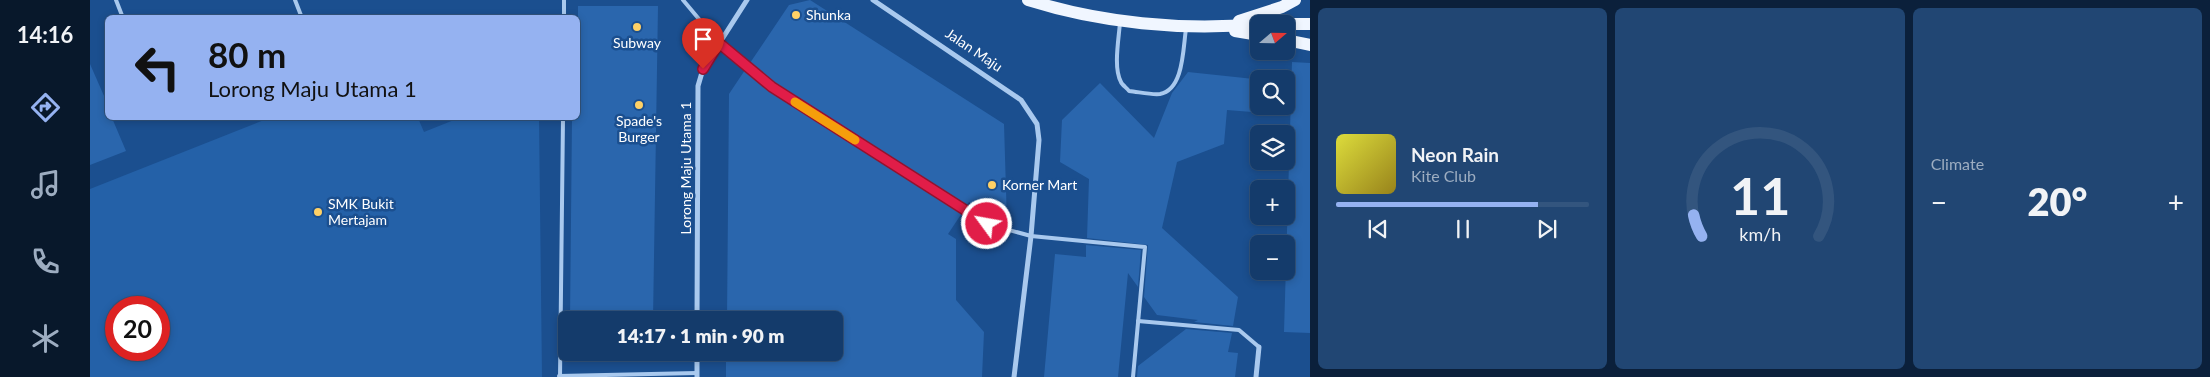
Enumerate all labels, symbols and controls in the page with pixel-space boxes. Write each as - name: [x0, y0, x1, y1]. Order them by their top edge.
- place label: Shunka: [806, 6, 851, 23]
- marker: Shunka: [790, 9, 802, 21]
- north arrow: [1250, 15, 1295, 60]
- map controls: [1250, 15, 1295, 280]
- pin: [682, 18, 724, 69]
- text: 14:16: [17, 21, 73, 48]
- marker: Subway: [631, 21, 643, 33]
- street label: Jalan Maju: [943, 24, 1006, 75]
- icon: arrive: [689, 25, 717, 53]
- text: 80 m: [208, 33, 286, 75]
- place label: Subway: [613, 34, 662, 51]
- icon: left: [125, 35, 190, 100]
- button: search: [1250, 70, 1295, 115]
- text: Lorong Maju Utama 1: [208, 75, 417, 102]
- icon: directions: [28, 90, 63, 125]
- marker: Spade's Burger: [633, 99, 645, 111]
- street label: Lorong Maju Utama 1: [677, 102, 694, 234]
- place label: Spade's Burger: [616, 112, 662, 145]
- button: layers: [1250, 125, 1295, 170]
- text: Neon Rain: [1411, 143, 1499, 166]
- text: Climate: [1931, 154, 1984, 173]
- text: 11: [1730, 164, 1790, 226]
- text: Kite Club: [1411, 166, 1476, 185]
- icon: music: [28, 167, 63, 202]
- place label: Korner Mart: [1002, 176, 1077, 193]
- text: 20°: [2027, 178, 2087, 224]
- marker: Korner Mart: [986, 179, 998, 191]
- button: +: [1250, 180, 1295, 225]
- text: −: [1931, 185, 1947, 219]
- text: +: [2168, 185, 2184, 219]
- place label: SMK Bukit Mertajam: [328, 195, 394, 228]
- position arrow: [960, 197, 1012, 249]
- marker: SMK Bukit Mertajam: [312, 206, 324, 218]
- icon: previous: [1364, 215, 1392, 243]
- icon: pause: [1449, 215, 1477, 243]
- icon: next: [1533, 215, 1561, 243]
- text: km/h: [1739, 223, 1781, 245]
- button: −: [1250, 235, 1295, 280]
- icon: phone: [28, 244, 63, 279]
- speed limit sign: 20: [105, 296, 170, 361]
- icon: climate: [28, 321, 63, 356]
- text: 14:17 · 1 min · 90 m: [617, 324, 784, 347]

